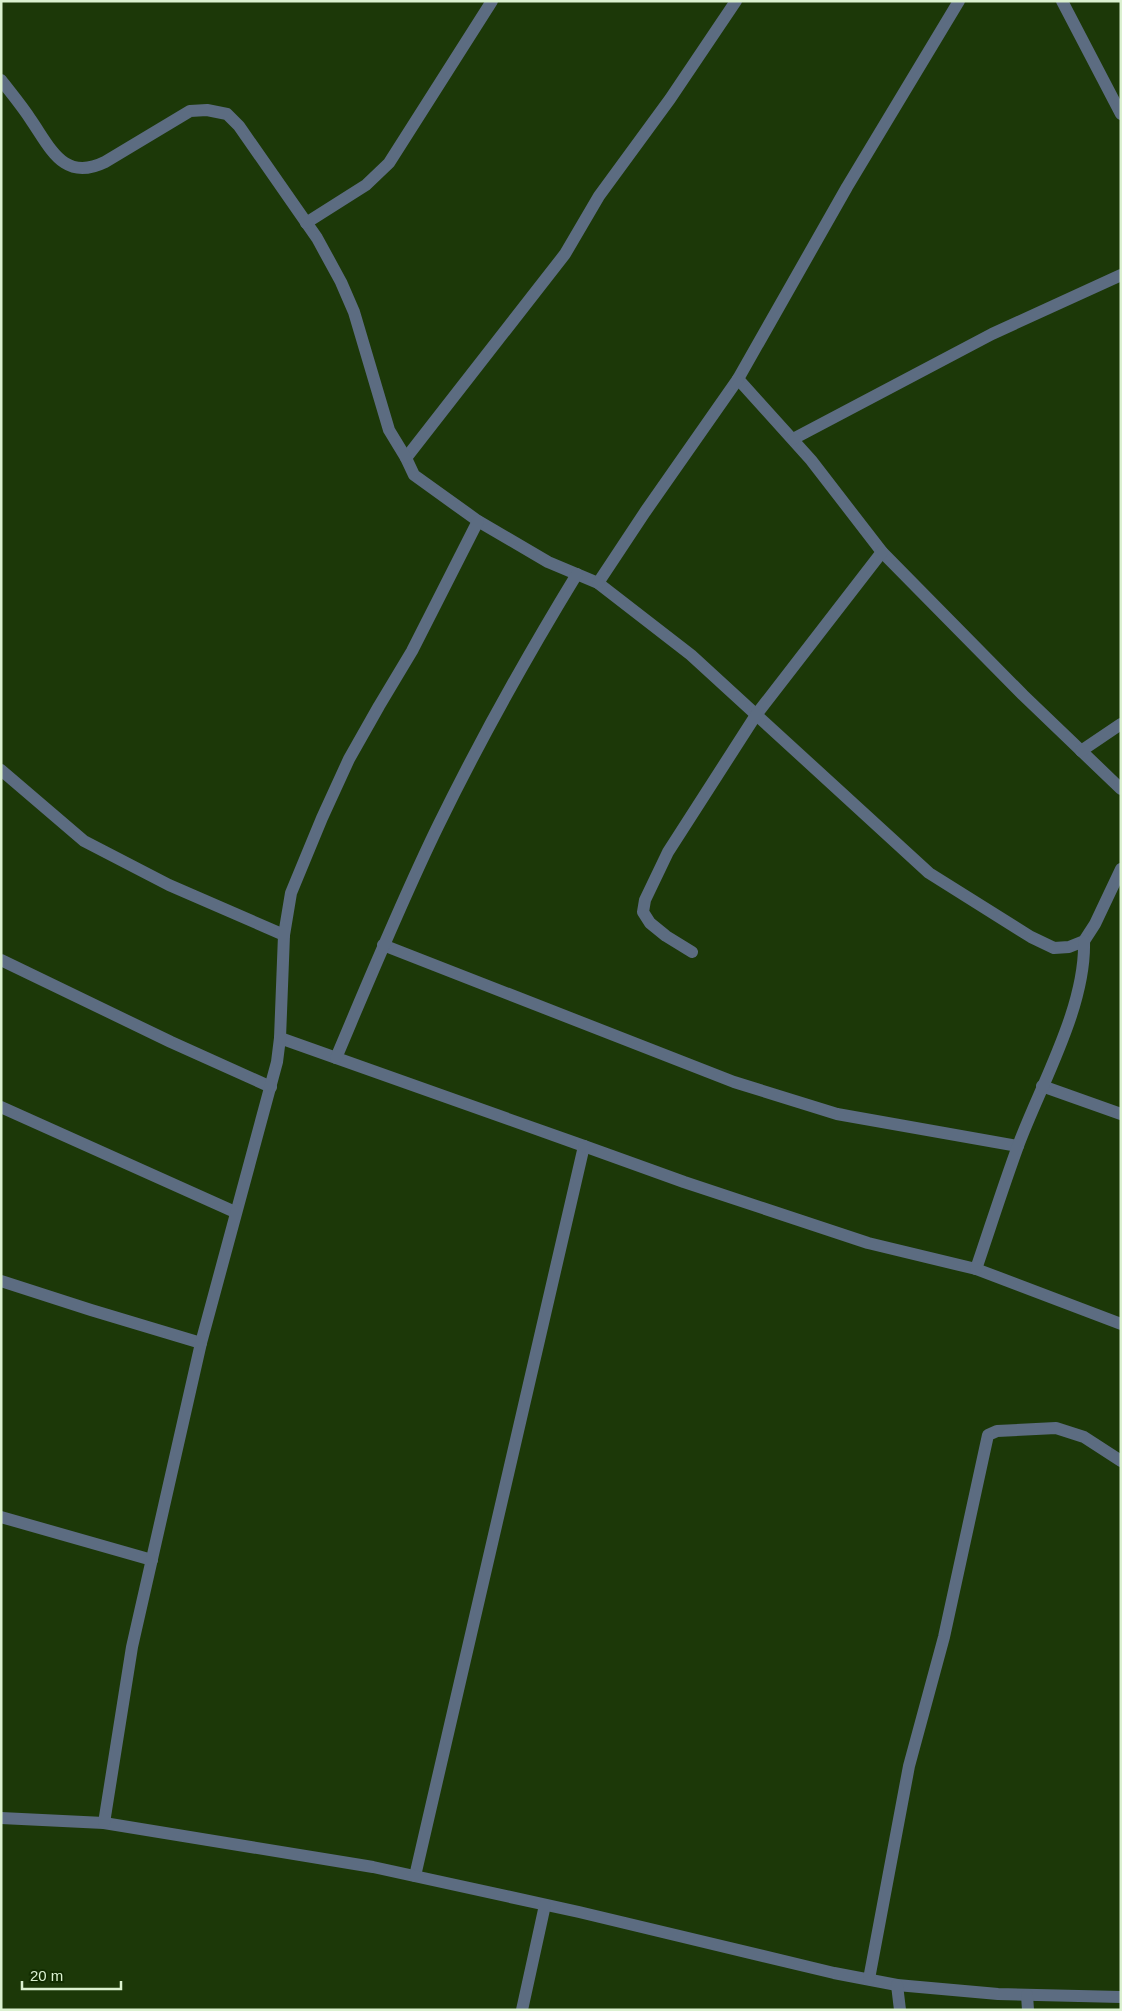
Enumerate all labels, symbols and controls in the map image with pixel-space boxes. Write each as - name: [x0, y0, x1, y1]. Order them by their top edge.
- scale bar: [22, 1958, 121, 1990]
- text: 20 m: [30, 1967, 63, 1984]

